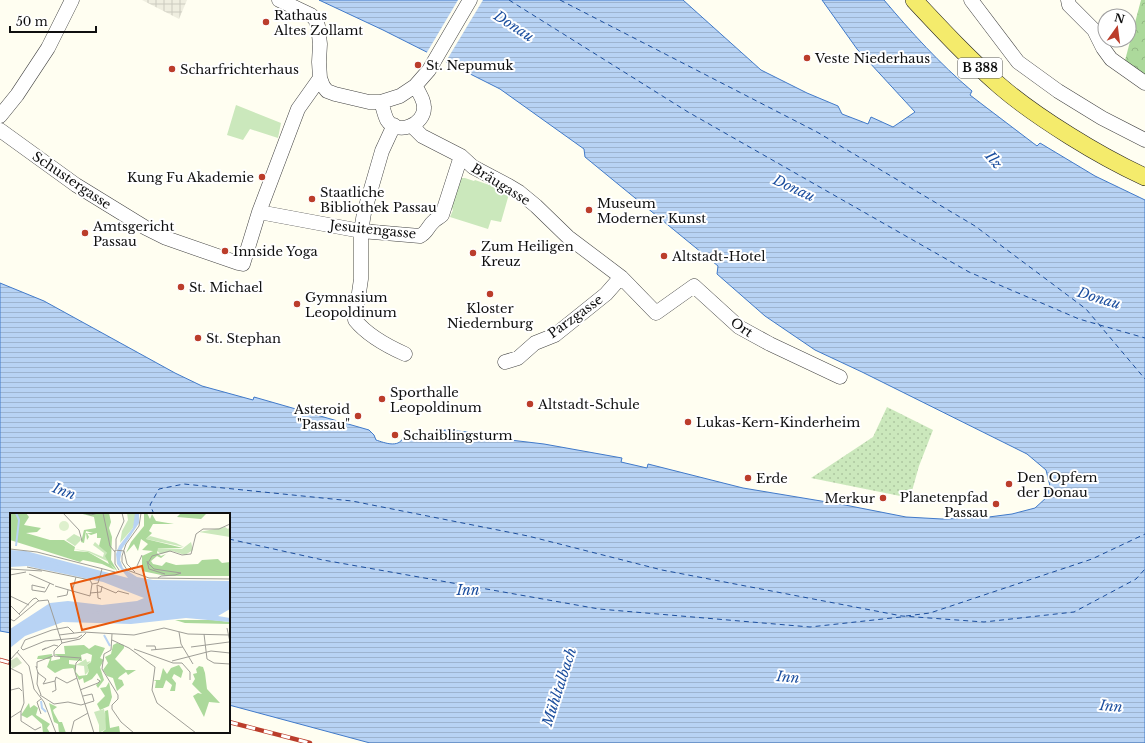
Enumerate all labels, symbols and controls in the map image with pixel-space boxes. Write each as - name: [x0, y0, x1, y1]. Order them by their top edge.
- water label: Donau: [490, 6, 537, 46]
- place label: Rathaus Altes Zollamt: [273, 7, 363, 39]
- scale bar: [10, 8, 96, 34]
- north arrow: [1097, 8, 1137, 48]
- text: N: [1113, 10, 1127, 26]
- text: 50 m: [16, 14, 48, 29]
- marker: Rathaus Altes Zollamt: [261, 17, 271, 27]
- place label: Veste Niederhaus: [814, 50, 930, 67]
- marker: Veste Niederhaus: [802, 53, 812, 63]
- place label: St. Nepumuk: [426, 57, 513, 74]
- road number: B 388: [958, 58, 1002, 78]
- marker: St. Nepumuk: [413, 60, 423, 70]
- place label: Scharfrichterhaus: [180, 61, 299, 78]
- marker: Scharfrichterhaus: [167, 64, 177, 74]
- water label: Ilz: [981, 147, 1006, 172]
- street label: Schustergasse: [29, 148, 114, 213]
- street label: Bräugasse: [468, 160, 533, 209]
- place label: Kung Fu Akademie: [127, 169, 254, 186]
- water label: Donau: [769, 170, 818, 205]
- marker: Kung Fu Akademie: [257, 172, 267, 182]
- place label: Staatliche Bibliothek Passau: [320, 184, 437, 216]
- marker: Staatliche Bibliothek Passau: [307, 194, 317, 204]
- place label: Museum Moderner Kunst: [597, 195, 706, 227]
- marker: Museum Moderner Kunst: [584, 205, 594, 215]
- street label: Jesuitengasse: [327, 216, 417, 242]
- place label: Amtsgericht Passau: [92, 218, 175, 250]
- marker: Amtsgericht Passau: [80, 228, 90, 238]
- place label: Zum Heiligen Kreuz: [481, 238, 574, 270]
- place label: Innside Yoga: [233, 243, 319, 260]
- marker: Innside Yoga: [220, 246, 230, 256]
- marker: Zum Heiligen Kreuz: [468, 248, 478, 258]
- place label: Altstadt-Hotel: [671, 248, 766, 265]
- marker: Altstadt-Hotel: [659, 251, 669, 261]
- place label: St. Michael: [189, 279, 263, 296]
- marker: St. Michael: [176, 282, 186, 292]
- water label: Donau: [1074, 283, 1123, 313]
- place label: Gymnasium Leopoldinum: [305, 289, 397, 321]
- marker: Kloster Niedernburg: [485, 289, 495, 299]
- street label: Parzgasse: [545, 291, 606, 342]
- marker: Gymnasium Leopoldinum: [292, 299, 302, 309]
- place label: Kloster Niedernburg: [447, 300, 533, 332]
- street label: Ort: [727, 314, 756, 341]
- place label: St. Stephan: [206, 330, 281, 347]
- marker: St. Stephan: [193, 333, 203, 343]
- place label: Sporthalle Leopoldinum: [390, 384, 482, 416]
- marker: Sporthalle Leopoldinum: [377, 394, 387, 404]
- place label: Altstadt-Schule: [537, 396, 640, 413]
- marker: Altstadt-Schule: [525, 399, 535, 409]
- place label: Asteroid "Passau": [293, 401, 350, 433]
- marker: Asteroid "Passau": [353, 411, 363, 421]
- place label: Lukas-Kern-Kinderheim: [696, 414, 860, 431]
- marker: Lukas-Kern-Kinderheim: [683, 417, 693, 427]
- place label: Schaiblingsturm: [403, 427, 513, 444]
- marker: Schaiblingsturm: [390, 430, 400, 440]
- place label: Den Opfern der Donau: [1017, 469, 1098, 501]
- place label: Erde: [756, 470, 788, 487]
- marker: Erde: [743, 473, 753, 483]
- water label: Inn: [49, 478, 78, 503]
- marker: Den Opfern der Donau: [1004, 479, 1014, 489]
- place label: Planetenpfad Passau: [900, 489, 988, 521]
- place label: Merkur: [825, 490, 876, 507]
- marker: Merkur: [878, 493, 888, 503]
- marker: Planetenpfad Passau: [991, 499, 1001, 509]
- inset map: [10, 513, 230, 733]
- water label: Inn: [455, 581, 480, 599]
- water label: Mühltalbach: [538, 645, 580, 730]
- water label: Inn: [775, 667, 801, 687]
- water label: Inn: [1098, 696, 1124, 716]

